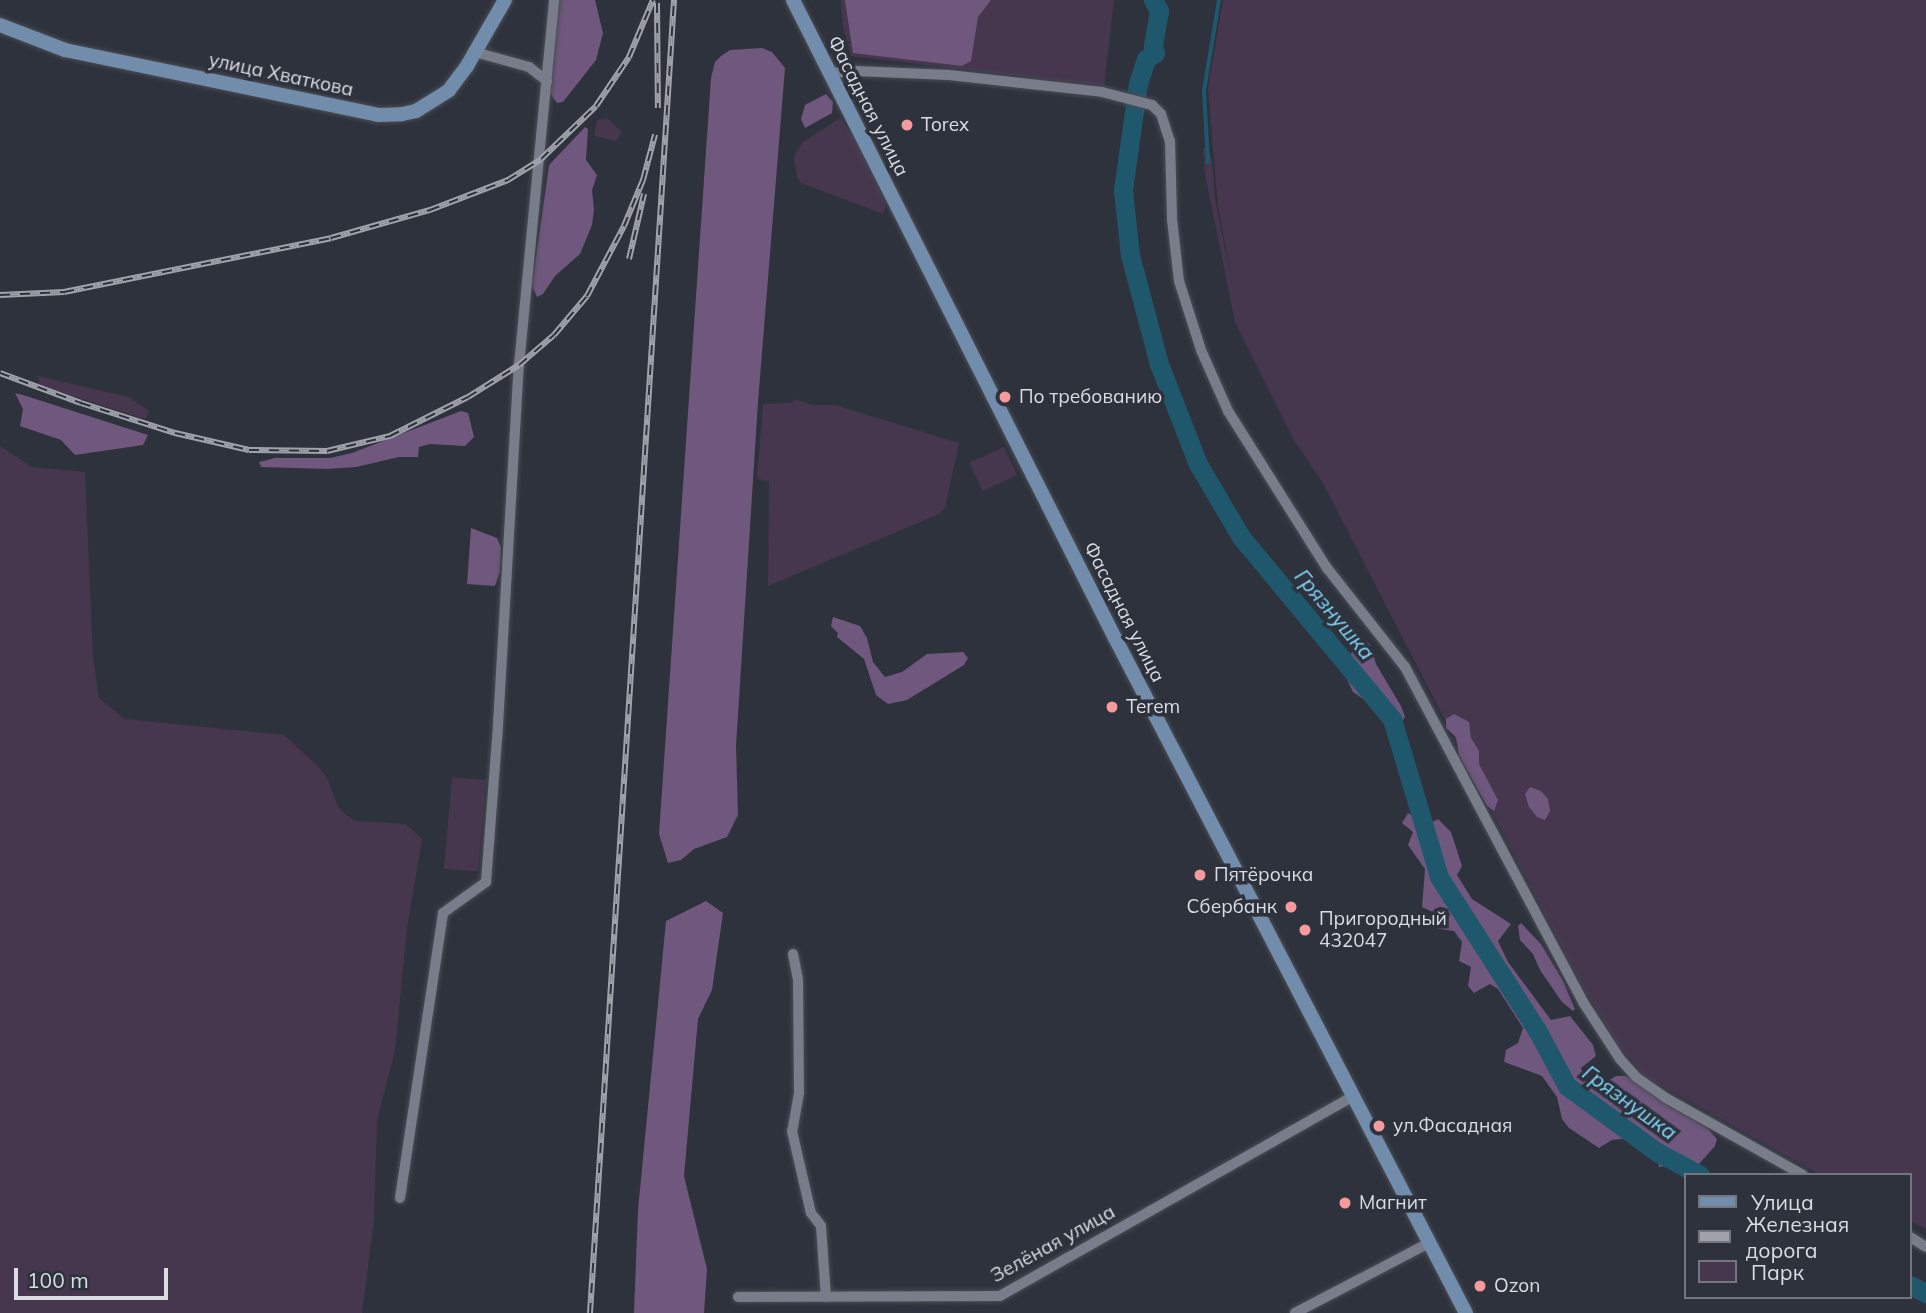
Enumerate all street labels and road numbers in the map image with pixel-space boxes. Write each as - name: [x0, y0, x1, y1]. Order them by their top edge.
- street label: Фасадная улица: [823, 32, 913, 180]
- street label: улица Хваткова: [207, 49, 355, 101]
- street label: Фасадная улица: [1079, 538, 1169, 686]
- street label: Зелёная улица: [987, 1200, 1119, 1288]

